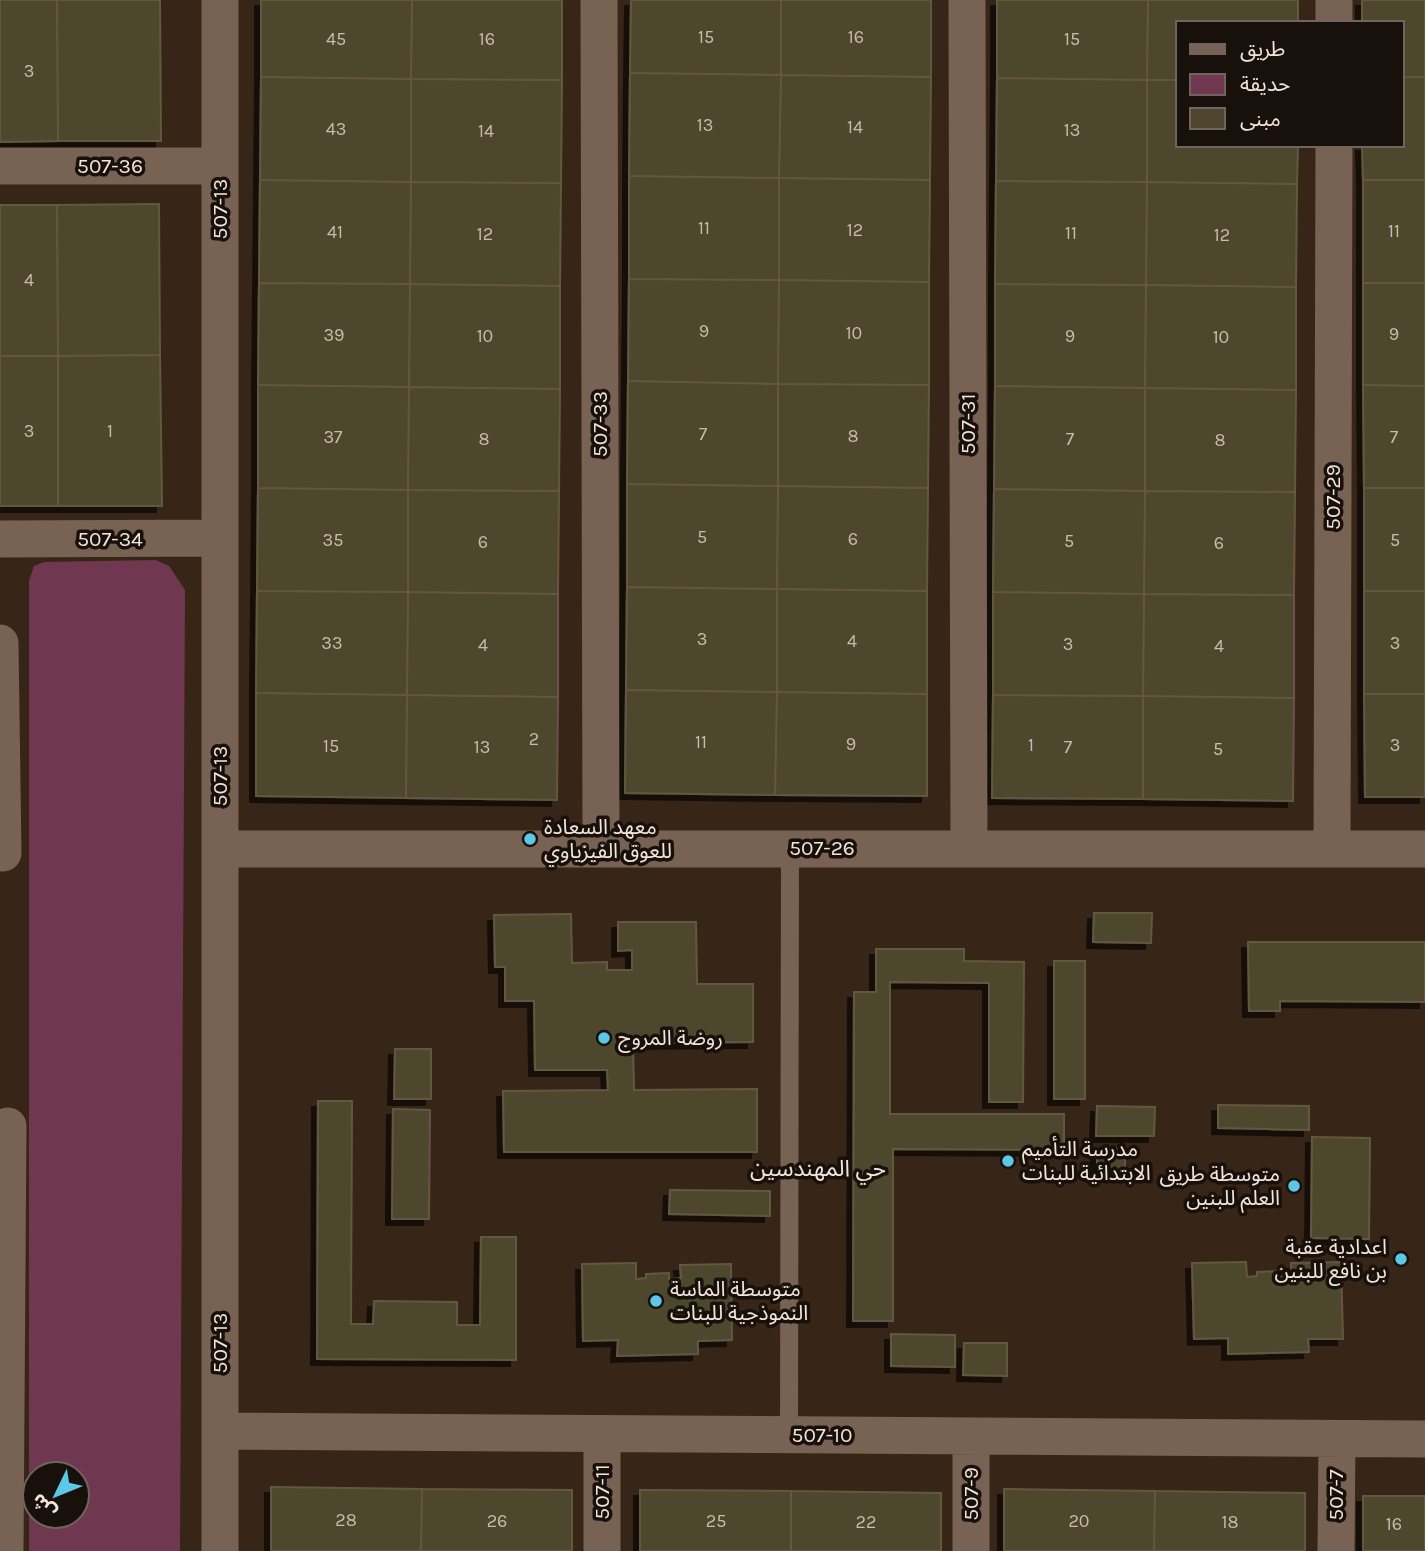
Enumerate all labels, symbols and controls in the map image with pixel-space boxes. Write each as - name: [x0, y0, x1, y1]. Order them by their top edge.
- legend: [1176, 21, 1404, 147]
- house number: 15: [698, 26, 714, 48]
- house number: 16: [848, 26, 864, 48]
- house number: 45: [326, 28, 346, 50]
- house number: 16: [479, 28, 495, 50]
- house number: 15: [1064, 28, 1080, 50]
- text: طريق: [1240, 37, 1285, 62]
- house number: 3: [24, 60, 34, 82]
- text: حديقة: [1240, 72, 1290, 96]
- text: مبنى: [1240, 107, 1281, 131]
- house number: 13: [697, 114, 713, 136]
- house number: 14: [847, 116, 863, 138]
- house number: 43: [326, 118, 346, 140]
- house number: 13: [1064, 119, 1080, 141]
- house number: 14: [478, 120, 494, 142]
- street label: 507-36: [77, 154, 143, 178]
- street label: 507-13: [208, 179, 232, 239]
- house number: 11: [698, 217, 710, 239]
- house number: 12: [847, 219, 863, 241]
- house number: 11: [1388, 220, 1400, 242]
- house number: 41: [327, 221, 343, 243]
- house number: 11: [1065, 222, 1077, 244]
- house number: 12: [477, 223, 493, 245]
- house number: 12: [1214, 224, 1230, 246]
- house number: 4: [24, 269, 34, 291]
- house number: 9: [699, 320, 709, 342]
- house number: 10: [846, 322, 862, 344]
- house number: 9: [1389, 323, 1399, 345]
- house number: 39: [323, 324, 345, 346]
- house number: 10: [477, 325, 493, 347]
- house number: 9: [1065, 325, 1075, 347]
- house number: 10: [1213, 326, 1229, 348]
- street label: 507-33: [588, 391, 612, 457]
- street label: 507-31: [956, 394, 980, 454]
- house number: 3: [24, 420, 34, 442]
- house number: 1: [107, 420, 113, 442]
- house number: 7: [699, 423, 708, 445]
- house number: 8: [847, 425, 859, 447]
- house number: 37: [323, 426, 343, 448]
- house number: 7: [1390, 426, 1399, 448]
- house number: 8: [478, 428, 490, 450]
- house number: 7: [1066, 428, 1075, 450]
- house number: 8: [1214, 429, 1226, 451]
- street label: 507-29: [1321, 464, 1345, 530]
- house number: 5: [697, 526, 707, 548]
- street label: 507-34: [77, 527, 143, 551]
- house number: 6: [848, 528, 858, 550]
- house number: 35: [323, 529, 343, 551]
- house number: 5: [1390, 529, 1400, 551]
- house number: 5: [1064, 530, 1074, 552]
- house number: 6: [478, 531, 488, 553]
- house number: 6: [1214, 532, 1224, 554]
- house number: 3: [697, 628, 707, 650]
- house number: 4: [847, 630, 857, 652]
- house number: 33: [321, 632, 343, 654]
- house number: 3: [1390, 632, 1400, 654]
- house number: 3: [1063, 633, 1073, 655]
- house number: 4: [478, 634, 488, 656]
- house number: 4: [1214, 635, 1224, 657]
- house number: 2: [529, 728, 539, 750]
- house number: 11: [695, 731, 707, 753]
- house number: 9: [846, 733, 856, 755]
- house number: 1: [1028, 734, 1034, 756]
- house number: 3: [1390, 734, 1400, 756]
- house number: 15: [323, 735, 339, 757]
- house number: 13: [474, 736, 490, 758]
- house number: 7: [1064, 736, 1073, 758]
- house number: 5: [1213, 738, 1223, 760]
- street label: 507-13: [208, 746, 232, 806]
- place label: معهد السعادة للعوق الفيزياوي: [544, 815, 672, 867]
- marker: معهد السعادة للعوق الفيزياوي: [522, 831, 538, 847]
- street label: 507-26: [789, 836, 855, 860]
- place label: روضة المروج: [618, 1026, 723, 1053]
- marker: روضة المروج: [596, 1030, 612, 1046]
- place label: مدرسة التأميم الابتدائية للبنات: [1022, 1136, 1151, 1185]
- marker: مدرسة التأميم الابتدائية للبنات: [1000, 1153, 1016, 1169]
- district label: حي المهندسين: [750, 1155, 886, 1185]
- place label: متوسطة طريق العلم للبنين: [1160, 1162, 1280, 1213]
- marker: متوسطة طريق العلم للبنين: [1286, 1178, 1302, 1194]
- place label: اعدادية عقبة بن نافع للبنين: [1274, 1235, 1387, 1286]
- marker: اعدادية عقبة بن نافع للبنين: [1393, 1251, 1409, 1267]
- place label: متوسطة الماسة النموذجية للبنات: [670, 1277, 808, 1325]
- marker: متوسطة الماسة النموذجية للبنات: [648, 1293, 664, 1309]
- street label: 507-13: [208, 1313, 232, 1373]
- street label: 507-10: [792, 1423, 852, 1447]
- north arrow: [21, 1460, 91, 1530]
- street label: 507-11: [590, 1464, 614, 1520]
- street label: 507-9: [959, 1467, 983, 1521]
- street label: 507-7: [1324, 1469, 1348, 1521]
- text: ش: [27, 1489, 61, 1523]
- house number: 28: [335, 1509, 357, 1531]
- house number: 26: [487, 1510, 507, 1532]
- house number: 25: [706, 1510, 726, 1532]
- house number: 20: [1068, 1510, 1090, 1532]
- house number: 22: [856, 1511, 876, 1533]
- house number: 18: [1221, 1511, 1239, 1533]
- house number: 16: [1386, 1513, 1402, 1535]

